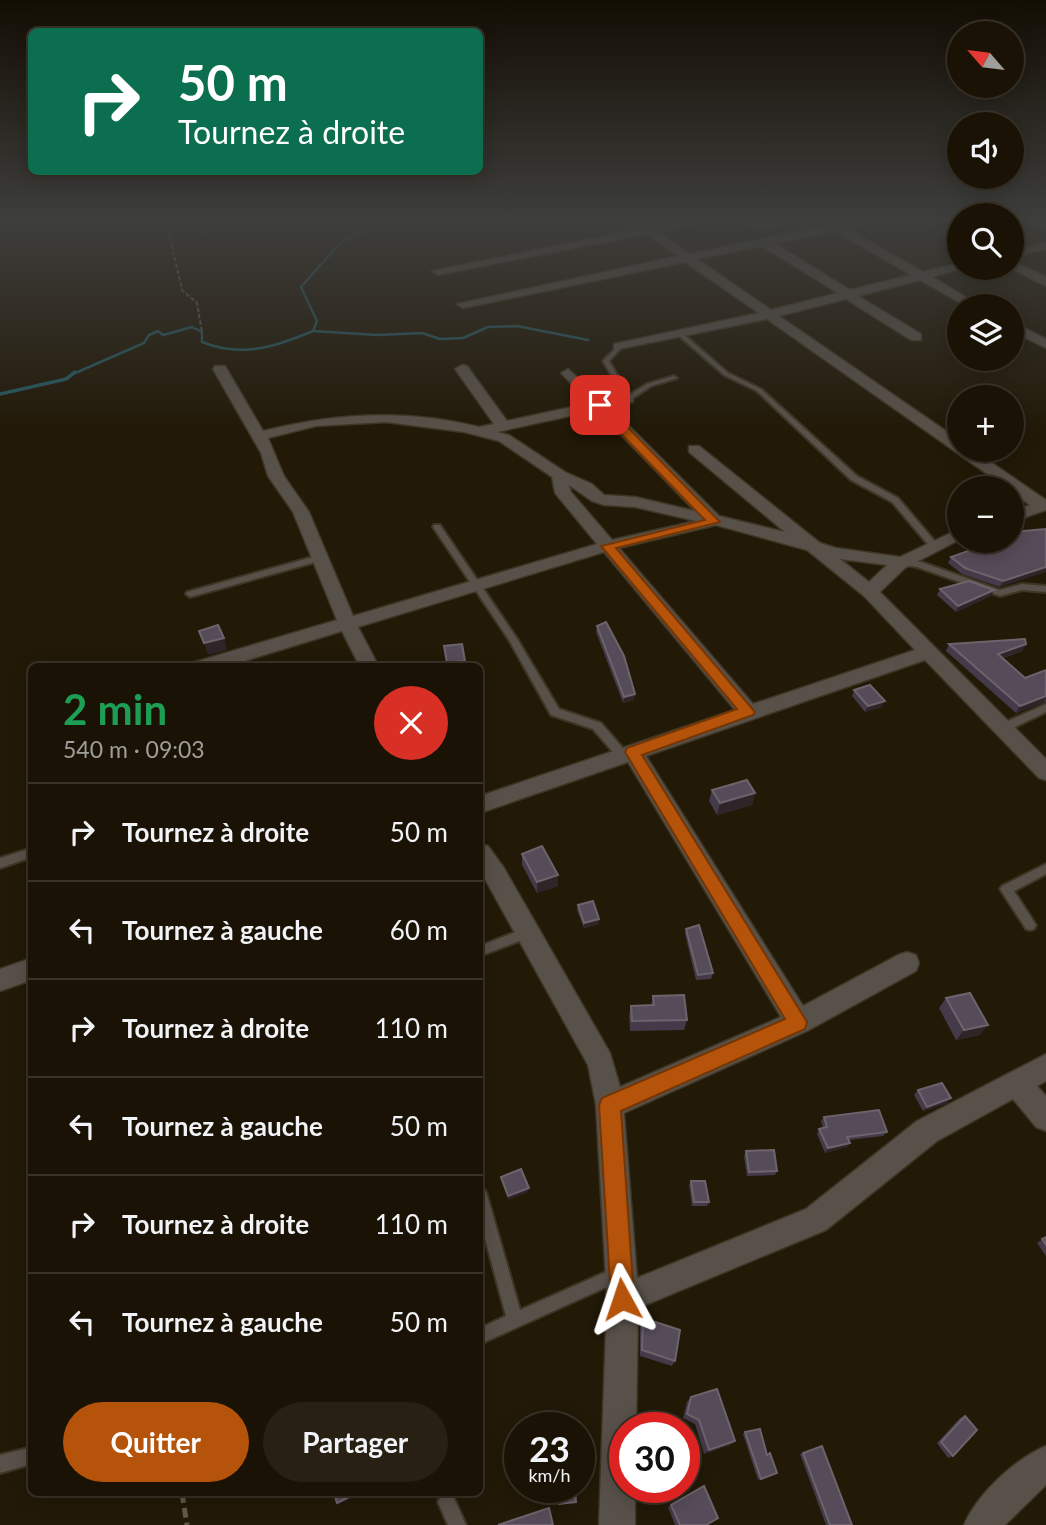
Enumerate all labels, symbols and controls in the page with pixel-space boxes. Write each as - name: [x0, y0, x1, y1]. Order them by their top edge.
- north arrow: [947, 21, 1024, 98]
- map controls: [947, 21, 1024, 553]
- text: 50 m: [178, 53, 288, 111]
- icon: right: [63, 56, 154, 147]
- text: Tournez à droite: [178, 112, 405, 151]
- button: sound: [947, 112, 1024, 189]
- button: search: [947, 203, 1024, 280]
- button: layers: [947, 294, 1024, 371]
- pin: [570, 375, 630, 435]
- button: +: [947, 385, 1024, 462]
- icon: arrive: [581, 386, 619, 424]
- button: −: [947, 476, 1024, 553]
- text: 2 min: [63, 684, 167, 734]
- button: close: [374, 686, 448, 760]
- text: 540 m · 09:03: [63, 735, 205, 763]
- icon: right: [63, 813, 101, 851]
- text: Tournez à droite: [122, 816, 309, 848]
- text: 50 m: [390, 816, 448, 848]
- icon: left: [63, 911, 101, 949]
- text: Tournez à gauche: [122, 914, 323, 946]
- text: 60 m: [390, 914, 448, 946]
- icon: right: [63, 1009, 101, 1047]
- text: Tournez à droite: [122, 1012, 309, 1044]
- text: 110 m: [375, 1012, 448, 1044]
- icon: left: [63, 1107, 101, 1145]
- text: Tournez à gauche: [122, 1110, 323, 1142]
- text: 50 m: [390, 1110, 448, 1142]
- icon: right: [63, 1205, 101, 1243]
- text: Tournez à droite: [122, 1208, 309, 1240]
- text: 110 m: [375, 1208, 448, 1240]
- position arrow: [585, 1262, 659, 1336]
- icon: left: [63, 1303, 101, 1341]
- text: Tournez à gauche: [122, 1306, 323, 1338]
- text: 50 m: [390, 1306, 448, 1338]
- button: Quitter: [63, 1402, 249, 1482]
- button: Partager: [263, 1402, 448, 1482]
- speed limit sign: 30: [609, 1412, 700, 1503]
- text: 23: [529, 1427, 570, 1469]
- text: km/h: [528, 1464, 571, 1486]

